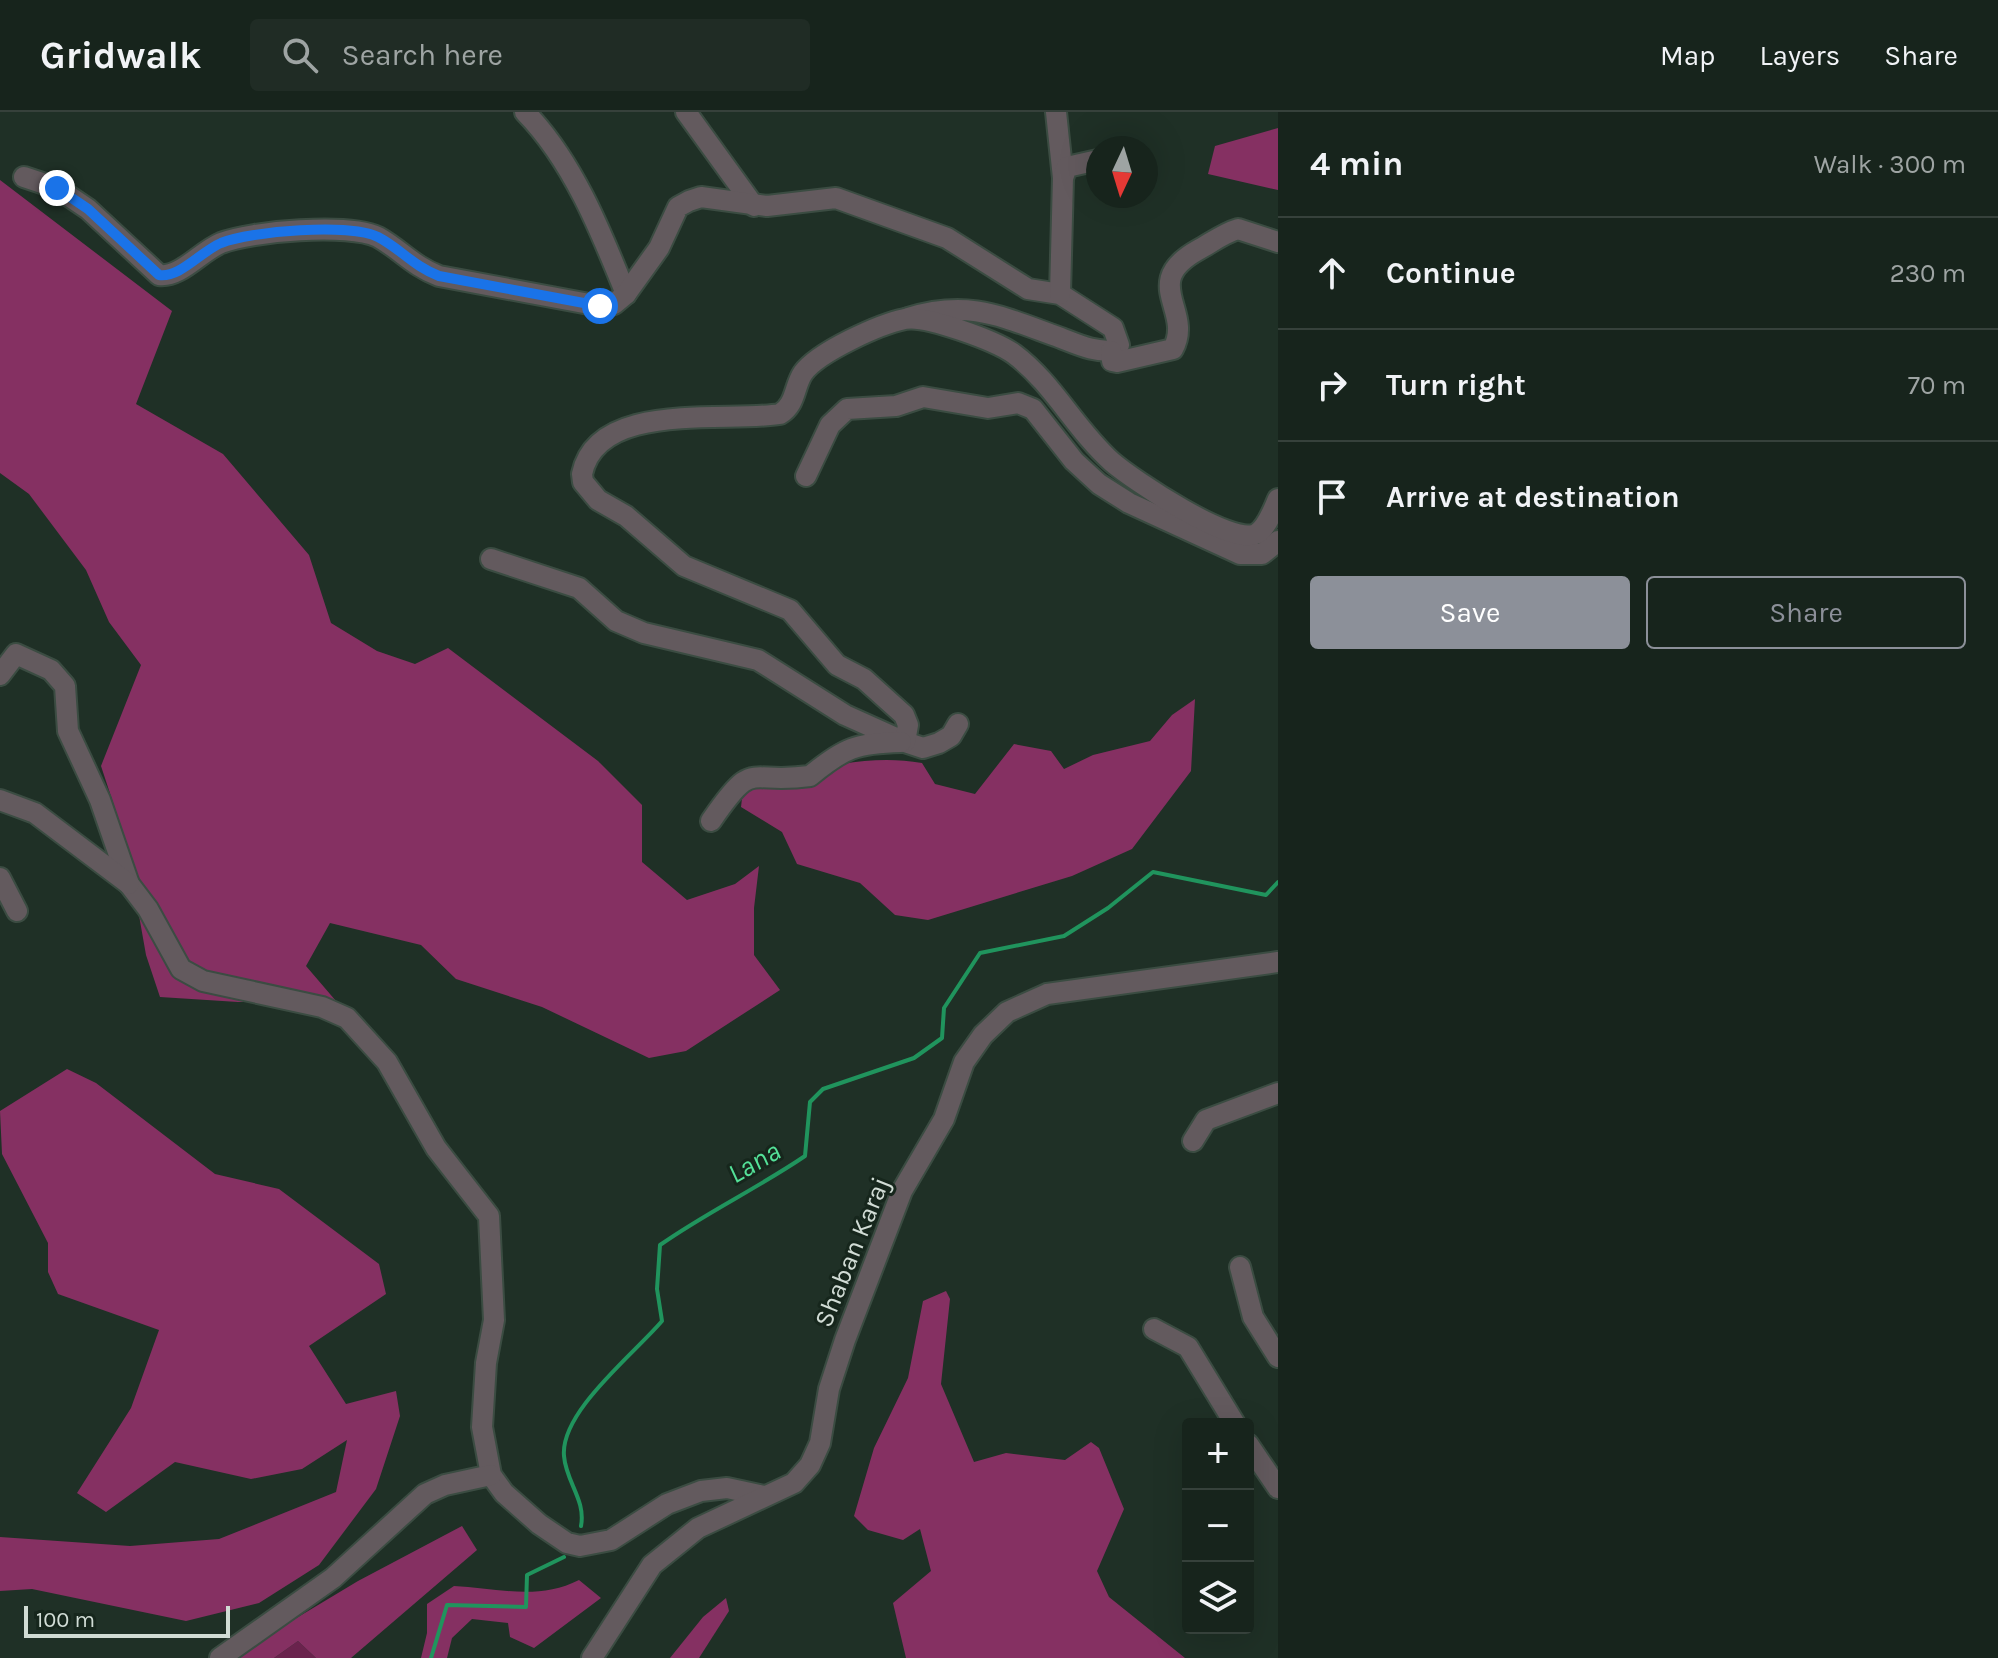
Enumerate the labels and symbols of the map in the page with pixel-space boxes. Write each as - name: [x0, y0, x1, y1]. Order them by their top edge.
- north arrow: [1086, 136, 1158, 208]
- route end: [39, 170, 75, 206]
- route start: [582, 288, 618, 324]
- water label: Lana: [722, 1134, 786, 1190]
- street label: Shaban Karaj: [808, 1172, 896, 1332]
- scale bar: [24, 1602, 230, 1638]

